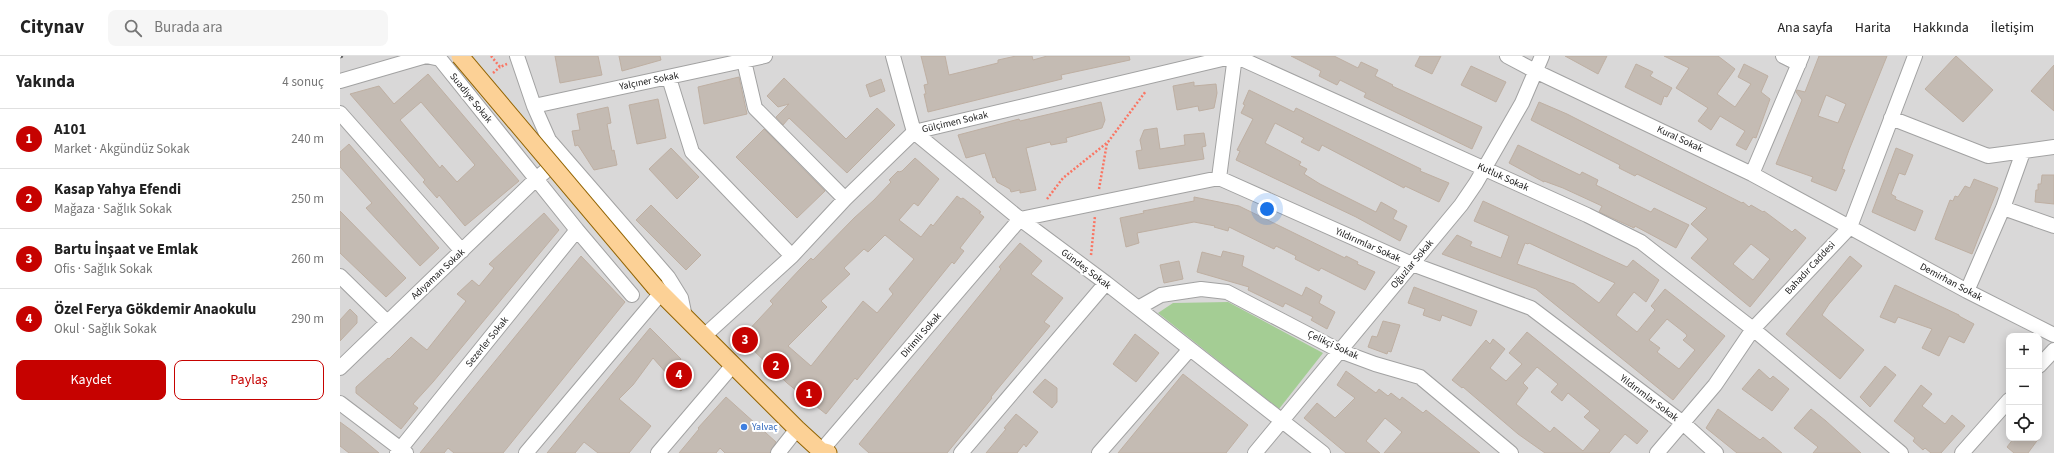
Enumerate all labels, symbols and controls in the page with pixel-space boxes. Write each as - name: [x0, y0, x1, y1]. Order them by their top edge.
- search box: [108, 10, 388, 46]
- text: Citynav: [20, 14, 84, 41]
- icon: search: [122, 17, 144, 39]
- text: Burada ara: [154, 17, 223, 38]
- text: Ana sayfa: [1777, 18, 1833, 38]
- text: Harita: [1855, 18, 1891, 38]
- text: Hakkında: [1913, 18, 1969, 38]
- text: İletişim: [1991, 18, 2034, 38]
- street label: Yalçıner Sokak: [617, 68, 680, 94]
- text: Yakında: [16, 70, 75, 94]
- street label: Suadiye Sokak: [446, 70, 496, 126]
- text: 4 sonuç: [282, 73, 324, 91]
- street label: Gülçimen Sokak: [921, 108, 990, 136]
- text: A101: [54, 119, 86, 140]
- street label: Kural Sokak: [1655, 122, 1705, 156]
- text: 1: [26, 130, 32, 148]
- text: 240 m: [291, 130, 324, 148]
- text: Market · Akgündüz Sokak: [54, 140, 190, 158]
- street label: Kutluk Sokak: [1475, 159, 1531, 195]
- text: Kasap Yahya Efendi: [54, 179, 181, 200]
- text: 2: [26, 190, 32, 208]
- text: 250 m: [291, 190, 324, 208]
- your location: [1257, 199, 1277, 219]
- text: Mağaza · Sağlık Sokak: [54, 200, 172, 218]
- street label: Yıldırımlar Sokak: [1332, 224, 1403, 266]
- street label: Oğuzlar Sokak: [1387, 236, 1437, 291]
- street label: Bahadır Caddesi: [1782, 238, 1838, 298]
- text: Bartu İnşaat ve Emlak: [54, 239, 198, 260]
- street label: Adıyaman Sokak: [408, 245, 468, 303]
- street label: Gündeş Sokak: [1058, 246, 1114, 292]
- text: 3: [26, 250, 32, 268]
- text: 260 m: [291, 250, 324, 268]
- text: Ofis · Sağlık Sokak: [54, 260, 152, 278]
- street label: Demirhan Sokak: [1917, 260, 1985, 304]
- text: Özel Ferya Gökdemir Anaokulu: [54, 299, 256, 320]
- street label: Dirimli Sokak: [898, 309, 944, 361]
- text: 4: [26, 310, 32, 328]
- text: 290 m: [291, 310, 324, 328]
- street label: Sezerler Sokak: [462, 314, 512, 370]
- text: Okul · Sağlık Sokak: [54, 320, 157, 338]
- pin: 3: [732, 325, 758, 355]
- street label: Çelikçi Sokak: [1305, 327, 1361, 363]
- map controls: [2006, 333, 2042, 441]
- button: +: [2006, 333, 2042, 369]
- pin: 2: [763, 351, 789, 381]
- button: Kaydet: [16, 360, 166, 400]
- button: Paylaş: [174, 360, 324, 400]
- pin: 4: [666, 360, 692, 390]
- button: −: [2006, 369, 2042, 405]
- street label: Yıldırımlar Sokak: [1616, 371, 1681, 425]
- pin: 1: [796, 379, 822, 409]
- button: locate: [2006, 405, 2042, 441]
- place label: Yalvaç: [751, 420, 778, 434]
- marker: Yalvaç: [739, 422, 749, 432]

